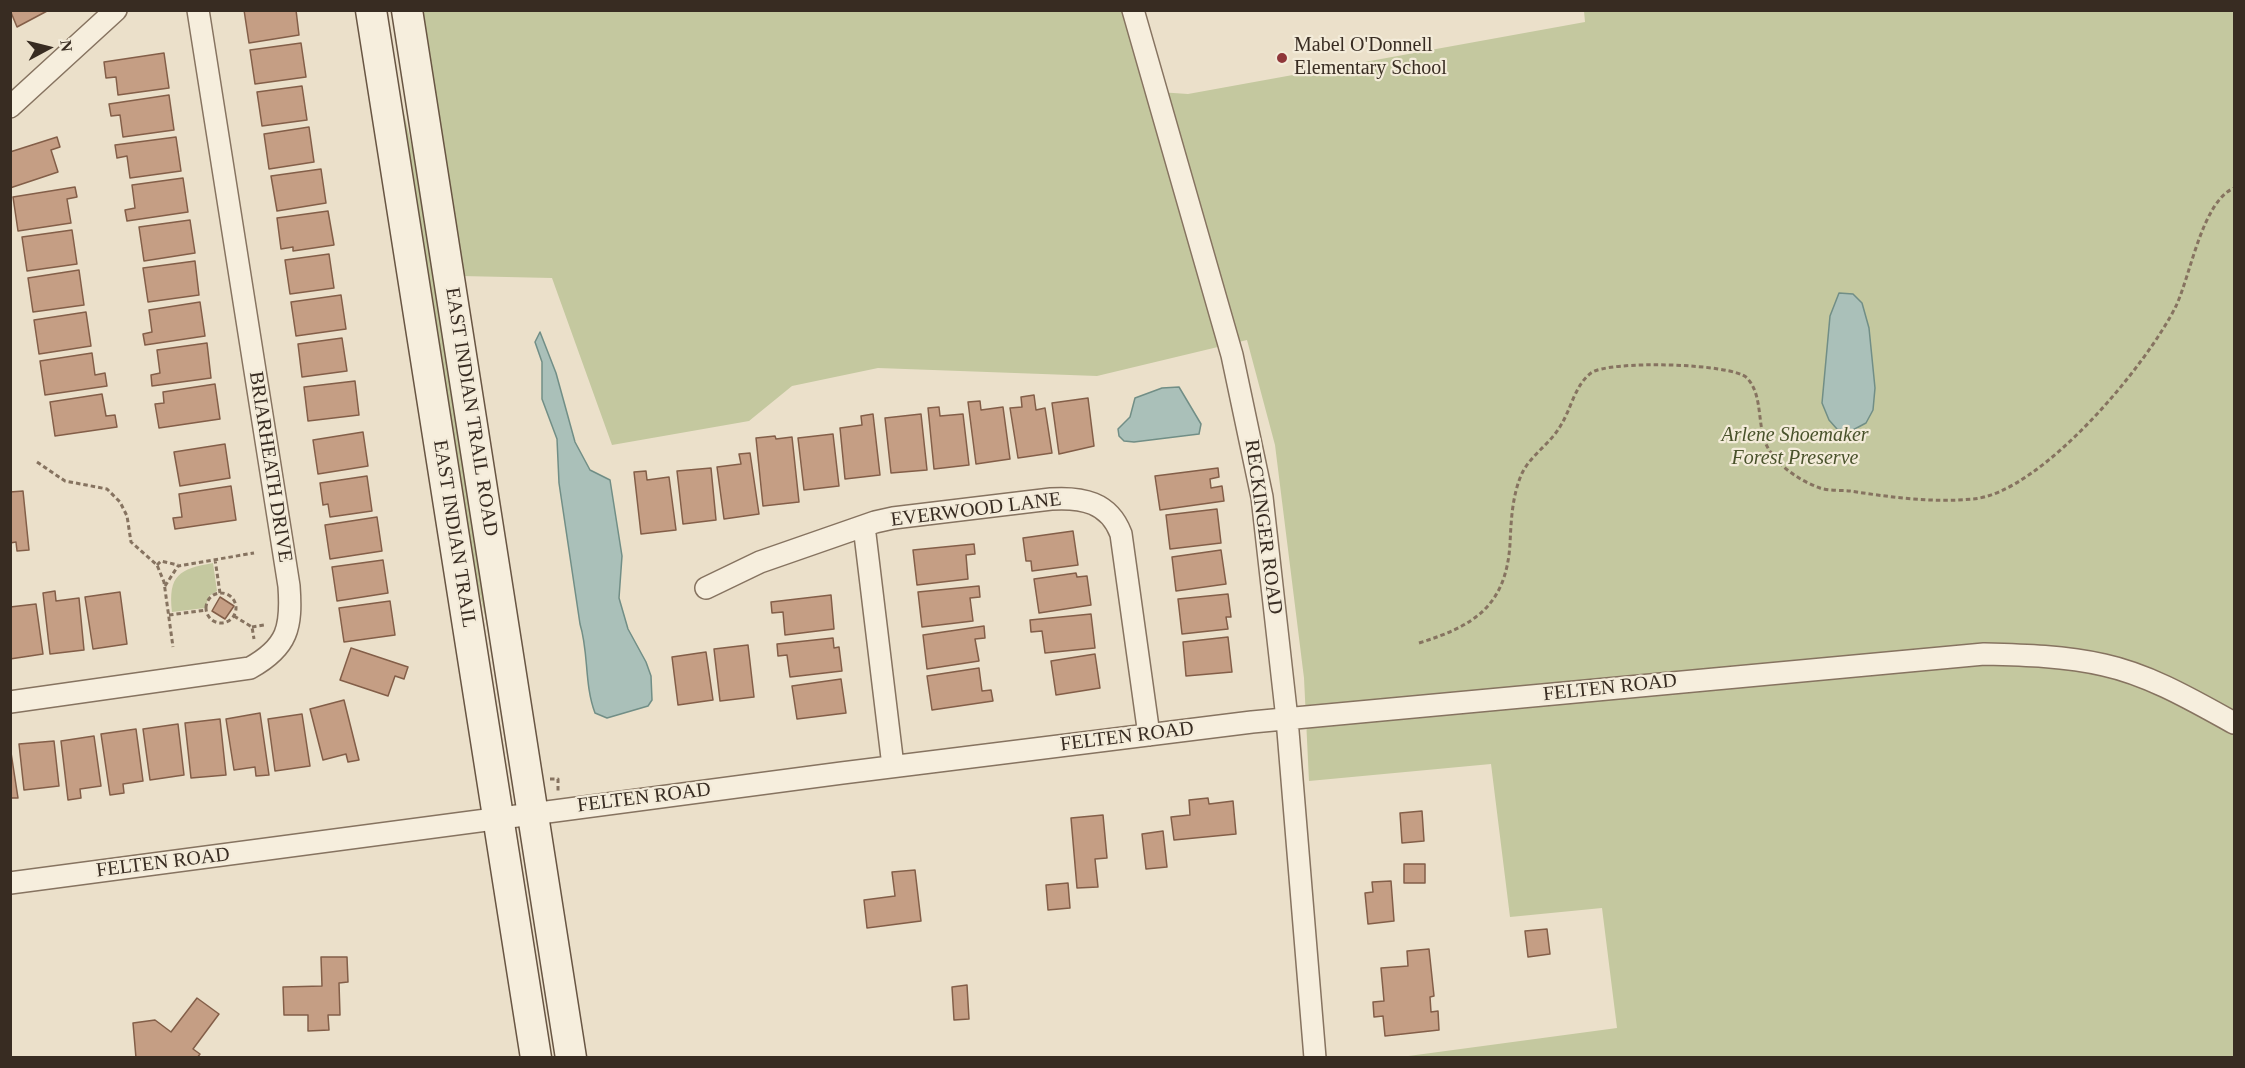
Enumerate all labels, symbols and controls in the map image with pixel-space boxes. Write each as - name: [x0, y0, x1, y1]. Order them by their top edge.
- north arrow: [18, 18, 78, 78]
- place label: Mabel O'Donnell Elementary School: [1294, 34, 1447, 81]
- text: N: [57, 39, 76, 53]
- marker: Mabel O'Donnell Elementary School: [1275, 51, 1289, 65]
- street label: EAST INDIAN TRAIL ROAD: [439, 286, 503, 538]
- street label: BRIARHEATH DRIVE: [243, 370, 297, 564]
- park label: Arlene Shoemaker Forest Preserve: [1721, 424, 1869, 471]
- street label: EAST INDIAN TRAIL: [427, 438, 481, 630]
- street label: RECKINGER ROAD: [1239, 438, 1287, 616]
- street label: EVERWOOD LANE: [889, 488, 1063, 532]
- street label: FELTEN ROAD: [1542, 669, 1678, 707]
- street label: FELTEN ROAD: [1059, 717, 1195, 757]
- street label: FELTEN ROAD: [576, 778, 712, 818]
- street label: FELTEN ROAD: [95, 843, 231, 883]

